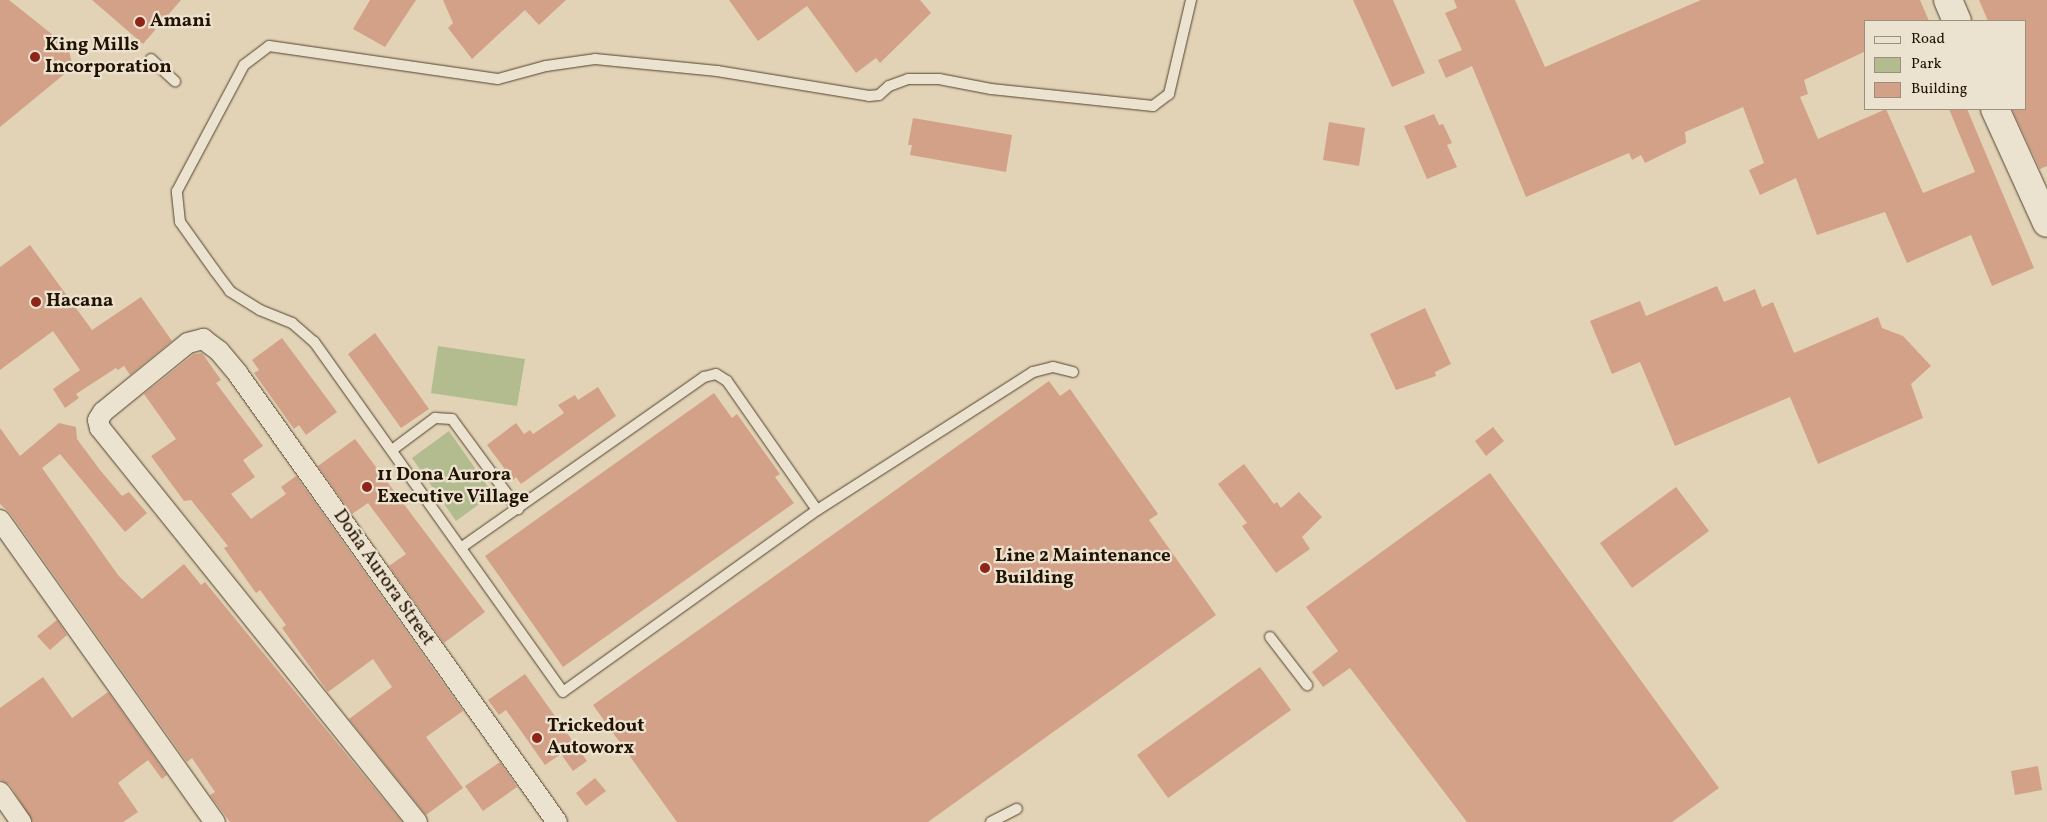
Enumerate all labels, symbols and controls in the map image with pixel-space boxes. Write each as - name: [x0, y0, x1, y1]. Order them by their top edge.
- place label: Amani: [150, 11, 211, 33]
- marker: Amani: [134, 16, 146, 28]
- legend: [1864, 20, 2027, 110]
- text: Road: [1911, 29, 1945, 50]
- place label: King Mills Incorporation: [45, 35, 172, 79]
- marker: King Mills Incorporation: [29, 51, 41, 63]
- text: Park: [1911, 54, 1942, 75]
- text: Building: [1911, 79, 1967, 100]
- place label: Hacana: [46, 291, 113, 313]
- marker: Hacana: [30, 296, 42, 308]
- place label: 11 Dona Aurora Executive Village: [377, 465, 530, 509]
- marker: 11 Dona Aurora Executive Village: [361, 481, 373, 493]
- street label: Doña Aurora Street: [327, 505, 439, 651]
- place label: Line 2 Maintenance Building: [995, 546, 1171, 590]
- marker: Line 2 Maintenance Building: [979, 562, 991, 574]
- place label: Trickedout Autoworx: [547, 716, 644, 760]
- marker: Trickedout Autoworx: [531, 732, 543, 744]

